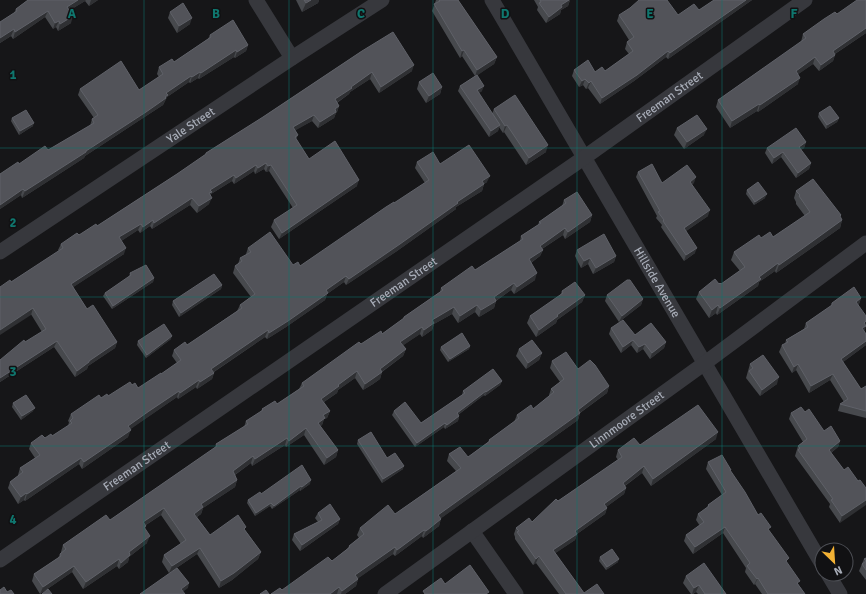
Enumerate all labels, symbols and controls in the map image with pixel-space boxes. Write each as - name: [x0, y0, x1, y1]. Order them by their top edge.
- text: A: [68, 6, 77, 22]
- text: B: [212, 6, 220, 22]
- text: C: [357, 6, 365, 22]
- text: D: [501, 6, 510, 22]
- text: E: [646, 6, 654, 22]
- text: F: [791, 6, 798, 22]
- text: 1: [9, 67, 17, 83]
- street label: Freeman Street: [633, 68, 706, 126]
- street label: Yale Street: [164, 104, 218, 147]
- text: 2: [9, 215, 17, 231]
- street label: Hillside Avenue: [630, 244, 683, 321]
- street label: Freeman Street: [367, 254, 440, 311]
- text: 3: [9, 364, 17, 380]
- street label: Linnmoore Street: [587, 388, 667, 452]
- street label: Freeman Street: [100, 438, 174, 495]
- text: 4: [9, 512, 17, 528]
- north arrow: [814, 542, 854, 582]
- text: N: [832, 563, 844, 578]

